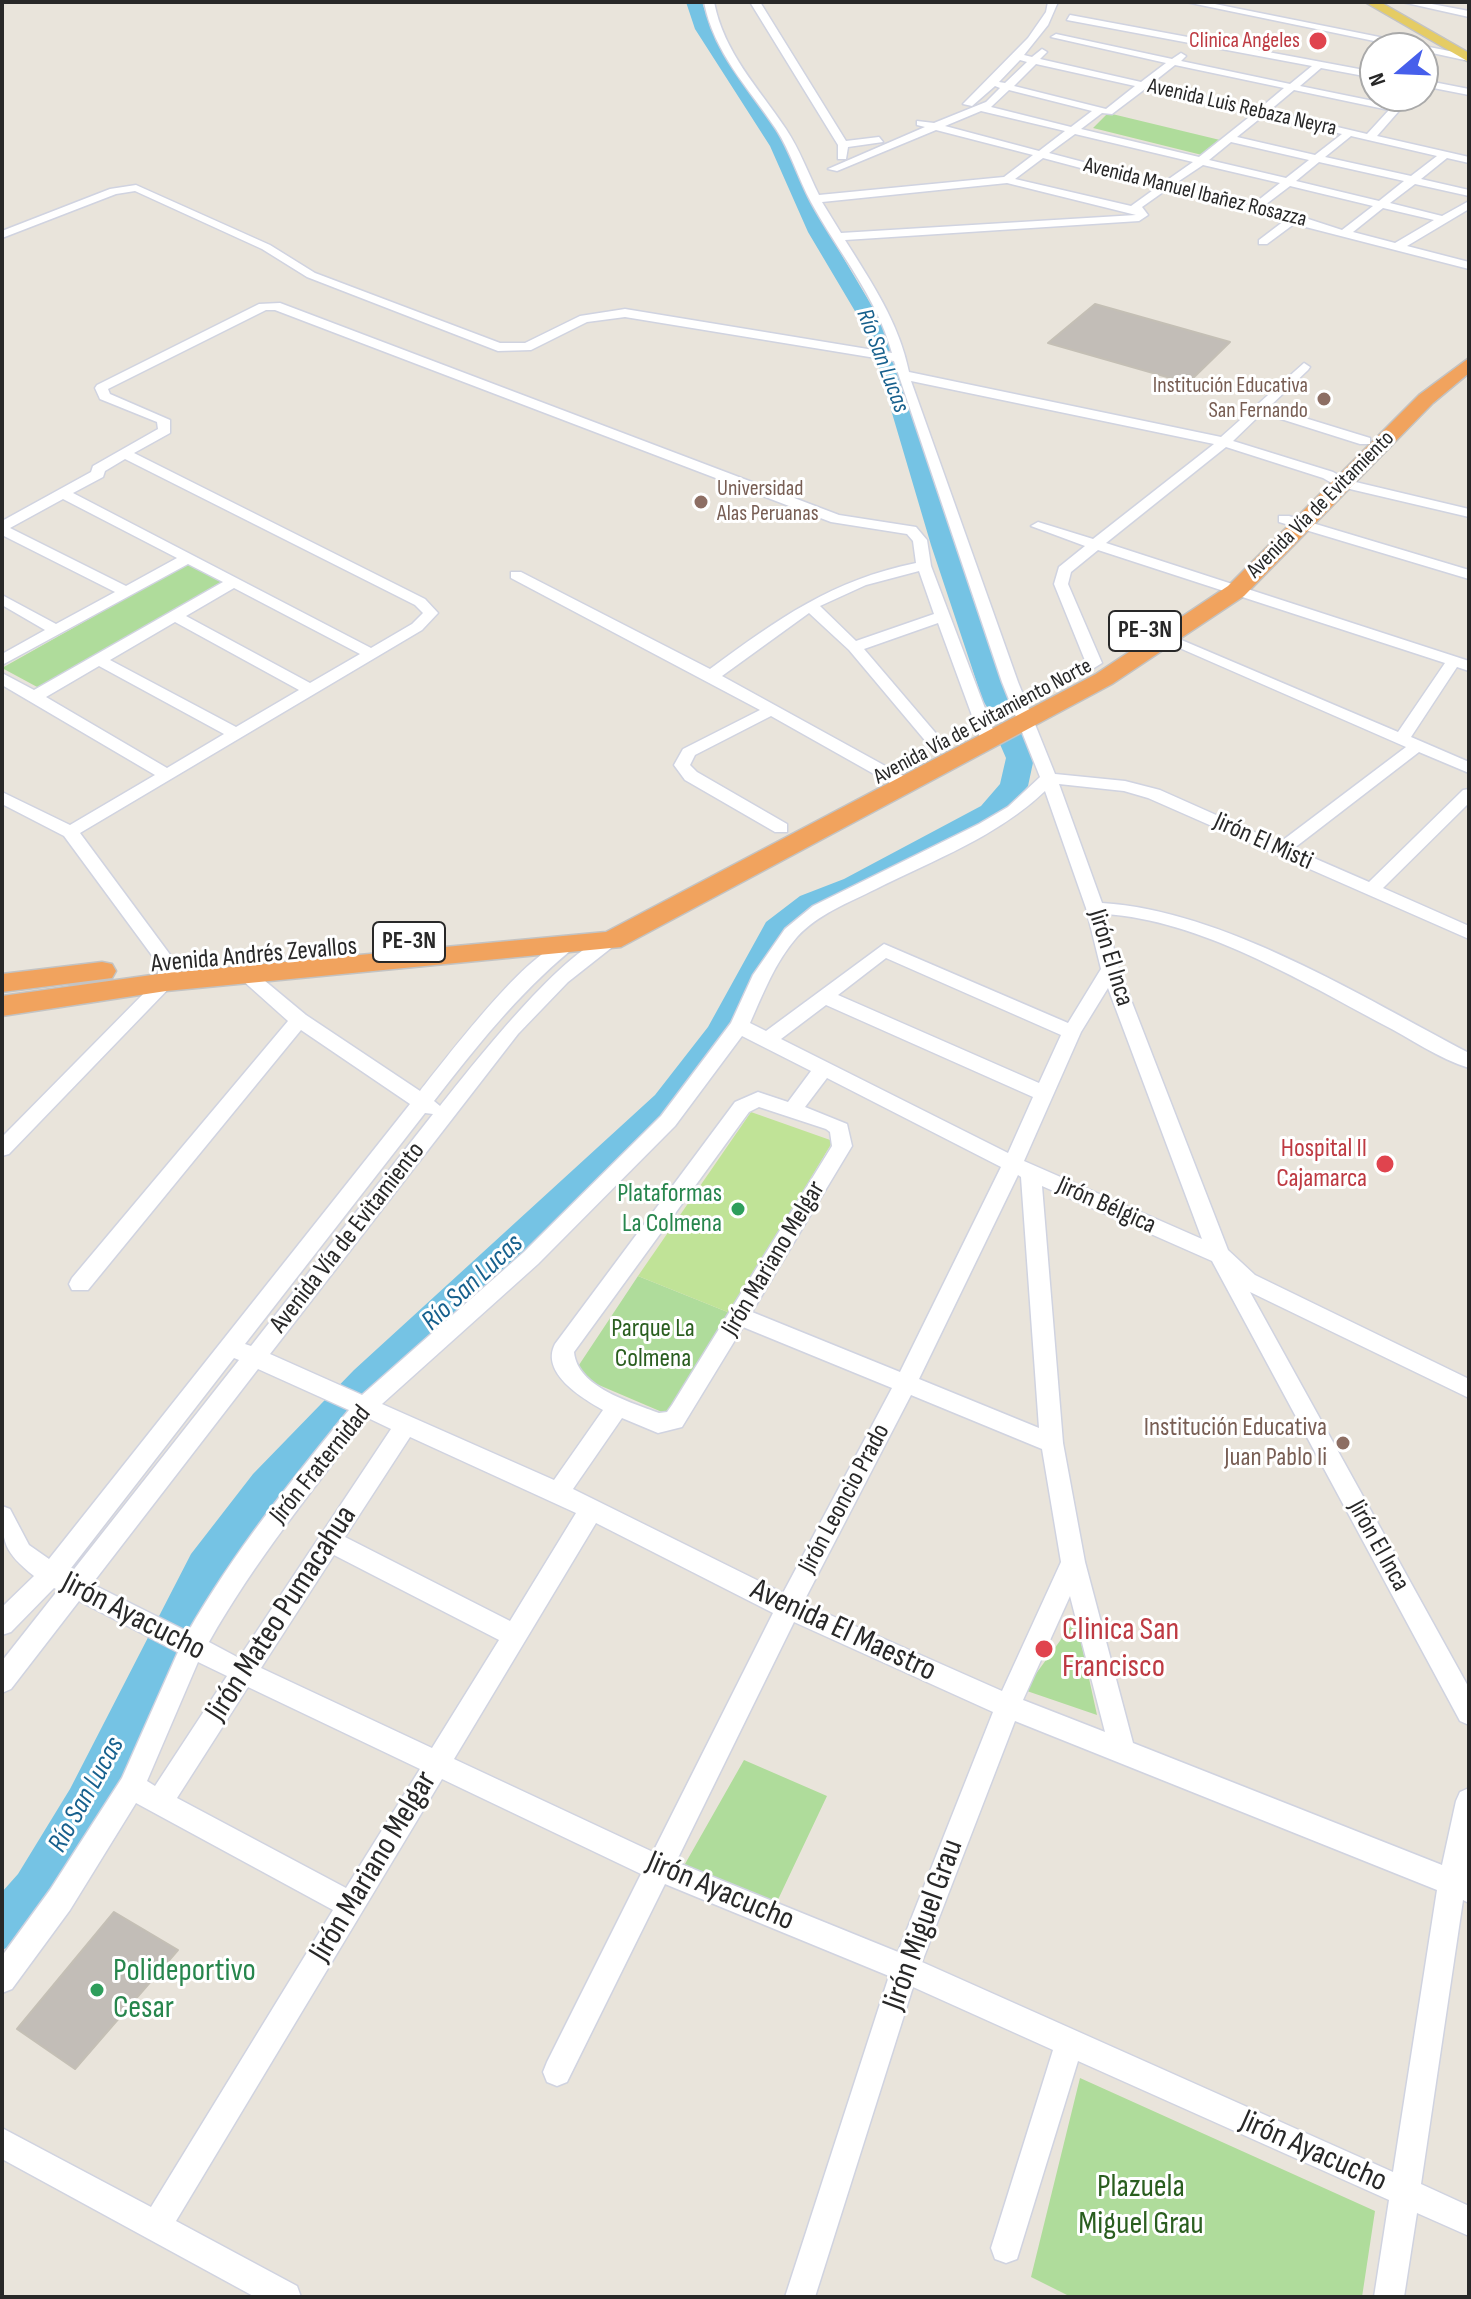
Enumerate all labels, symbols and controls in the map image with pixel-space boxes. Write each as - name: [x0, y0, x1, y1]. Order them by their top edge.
- place label: Clinica Angeles: [1189, 28, 1300, 54]
- marker: Clinica Angeles: [1307, 30, 1329, 52]
- north arrow: [1359, 32, 1439, 112]
- text: N: [1363, 69, 1392, 89]
- street label: Avenida Luis Rebaza Neyra: [1145, 73, 1339, 143]
- street label: Avenida Manuel Ibañez Rosazza: [1081, 153, 1309, 233]
- water label: Río San Lucas: [849, 305, 915, 417]
- place label: Institución Educativa San Fernando: [1153, 373, 1308, 424]
- marker: Institución Educativa San Fernando: [1315, 390, 1333, 408]
- street label: Avenida Vía de Evitamiento: [1242, 426, 1400, 584]
- place label: Universidad Alas Peruanas: [717, 476, 819, 528]
- marker: Universidad Alas Peruanas: [692, 493, 710, 511]
- road number: PE-3N: [1109, 611, 1181, 651]
- street label: Avenida Vía de Evitamiento Norte: [869, 653, 1097, 791]
- street label: Jirón El Misti: [1209, 806, 1317, 878]
- street label: Jirón El Inca: [1081, 906, 1139, 1010]
- road number: PE-3N: [373, 922, 445, 962]
- street label: Avenida Andrés Zevallos: [150, 931, 358, 981]
- place label: Hospital II Cajamarca: [1276, 1133, 1367, 1194]
- street label: Avenida Vía de Evitamiento: [264, 1136, 432, 1340]
- marker: Hospital II Cajamarca: [1374, 1153, 1396, 1175]
- street label: Jirón Bélgica: [1052, 1170, 1160, 1242]
- street label: Jirón Mariano Melgar: [715, 1176, 833, 1342]
- place label: Plataformas La Colmena: [617, 1178, 722, 1240]
- marker: Plataformas La Colmena: [729, 1200, 747, 1218]
- water label: Río San Lucas: [415, 1228, 531, 1338]
- park label: Parque La Colmena: [611, 1313, 695, 1374]
- street label: Jirón Fraternidad: [264, 1399, 378, 1531]
- place label: Institución Educativa Juan Pablo Ii: [1144, 1412, 1327, 1474]
- street label: Jirón Leoncio Prado: [793, 1419, 897, 1579]
- marker: Institución Educativa Juan Pablo Ii: [1334, 1434, 1352, 1452]
- street label: Jirón El Inca: [1340, 1495, 1416, 1597]
- street label: Jirón Mateo Pumacahua: [198, 1499, 366, 1729]
- street label: Jirón Ayacucho: [54, 1564, 212, 1670]
- street label: Avenida El Maestro: [744, 1571, 942, 1691]
- place label: Clinica San Francisco: [1062, 1612, 1179, 1687]
- marker: Clinica San Francisco: [1033, 1638, 1055, 1660]
- water label: Río San Lucas: [42, 1732, 132, 1858]
- street label: Jirón Mariano Melgar: [302, 1765, 446, 1969]
- street label: Jirón Miguel Grau: [875, 1834, 973, 2016]
- street label: Jirón Ayacucho: [640, 1844, 800, 1940]
- place label: Polideportivo Cesar: [113, 1953, 256, 2028]
- marker: Polideportivo Cesar: [88, 1981, 106, 1999]
- street label: Jirón Ayacucho: [1234, 2103, 1392, 2201]
- park label: Plazuela Miguel Grau: [1078, 2169, 1204, 2244]

